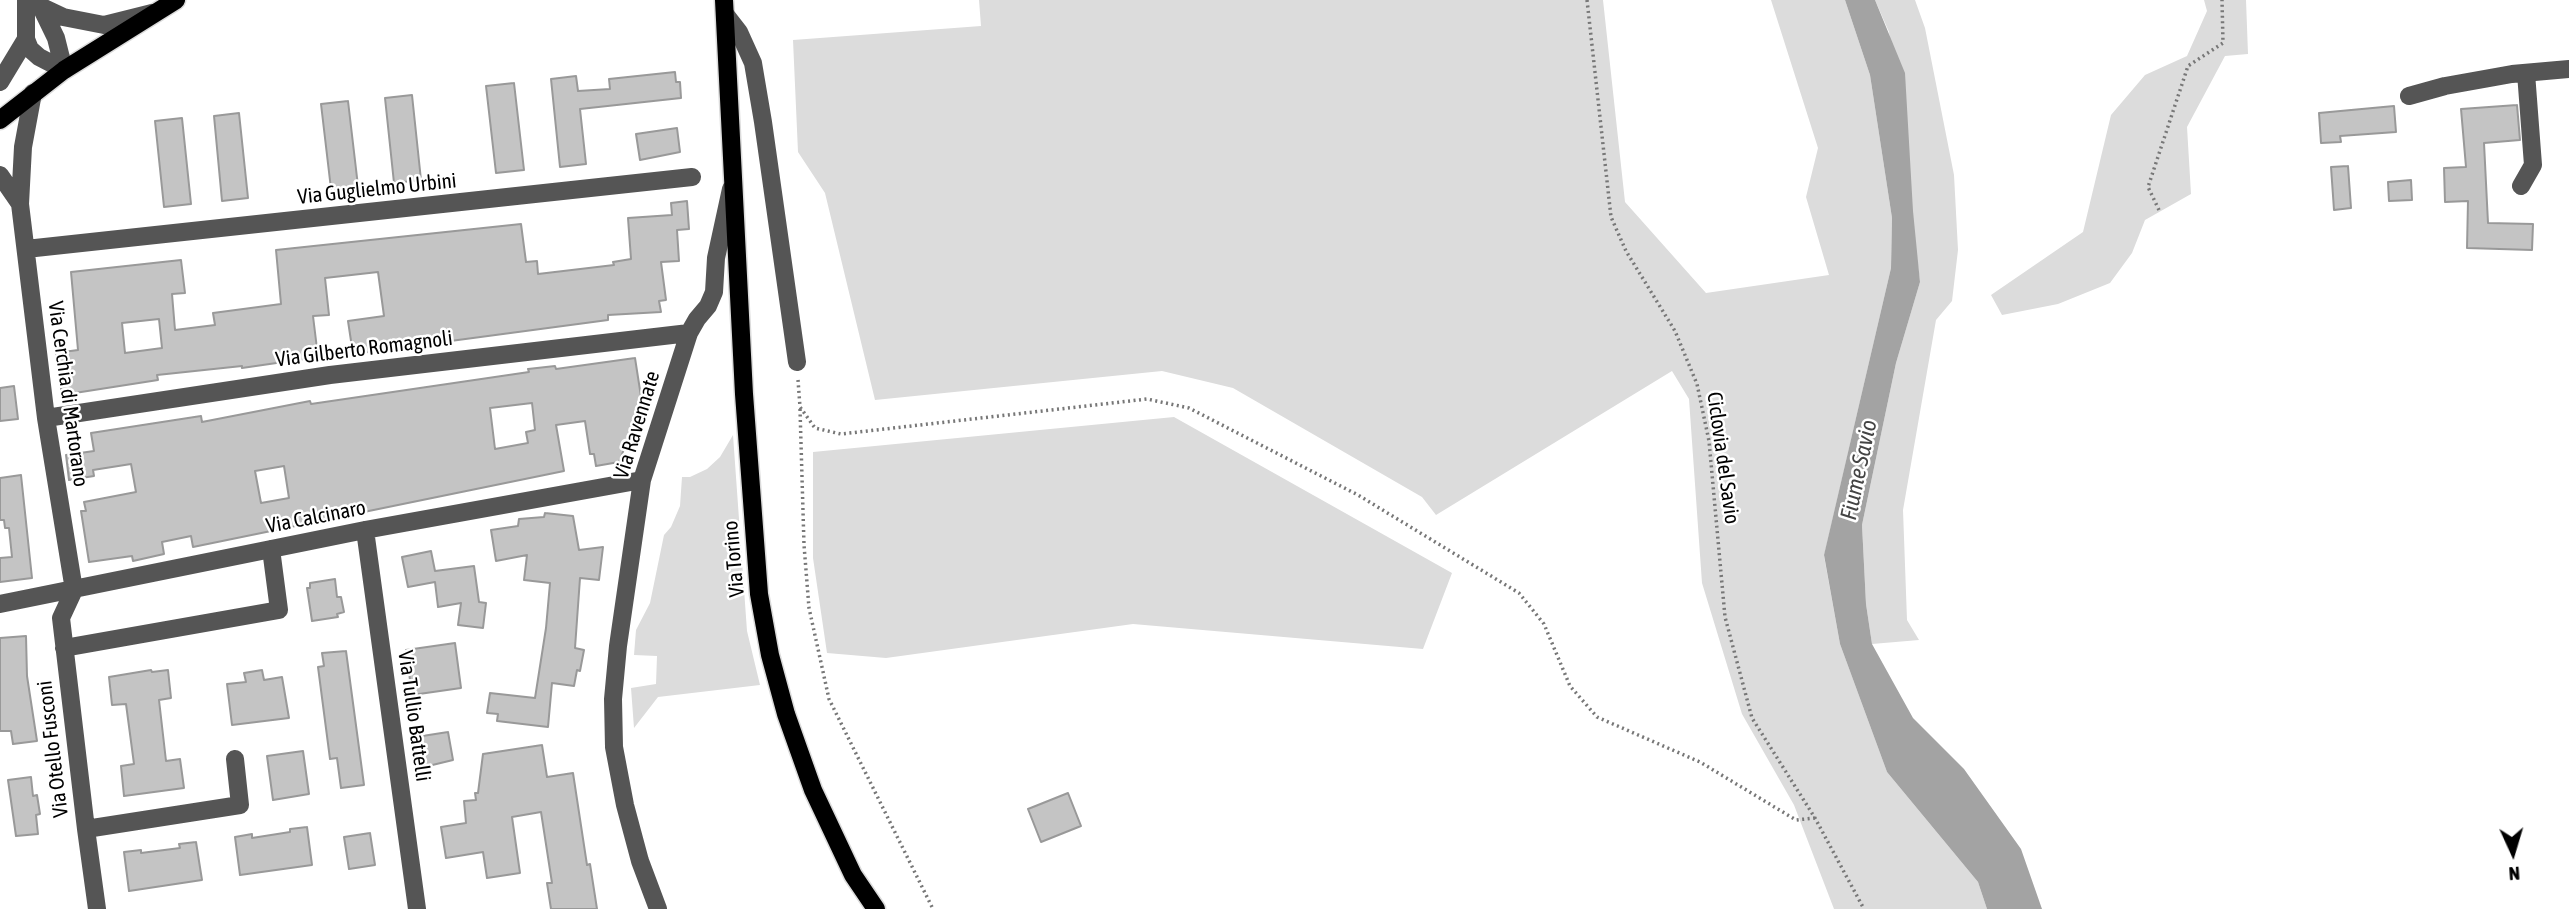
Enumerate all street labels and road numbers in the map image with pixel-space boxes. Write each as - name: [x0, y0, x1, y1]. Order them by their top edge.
- street label: Via Guglielmo Urbini: [296, 168, 458, 210]
- street label: Via Cerchia di Martorano: [42, 300, 94, 488]
- street label: Via Gilberto Romagnoli: [274, 326, 454, 372]
- street label: Via Ravennate: [609, 368, 665, 482]
- street label: Ciclovia del Savio: [1701, 390, 1745, 526]
- street label: Via Calcinaro: [264, 495, 368, 539]
- street label: Via Torino: [718, 520, 750, 598]
- street label: Via Tullio Battelli: [392, 649, 436, 783]
- street label: Via Otello Fusconi: [32, 679, 74, 819]

